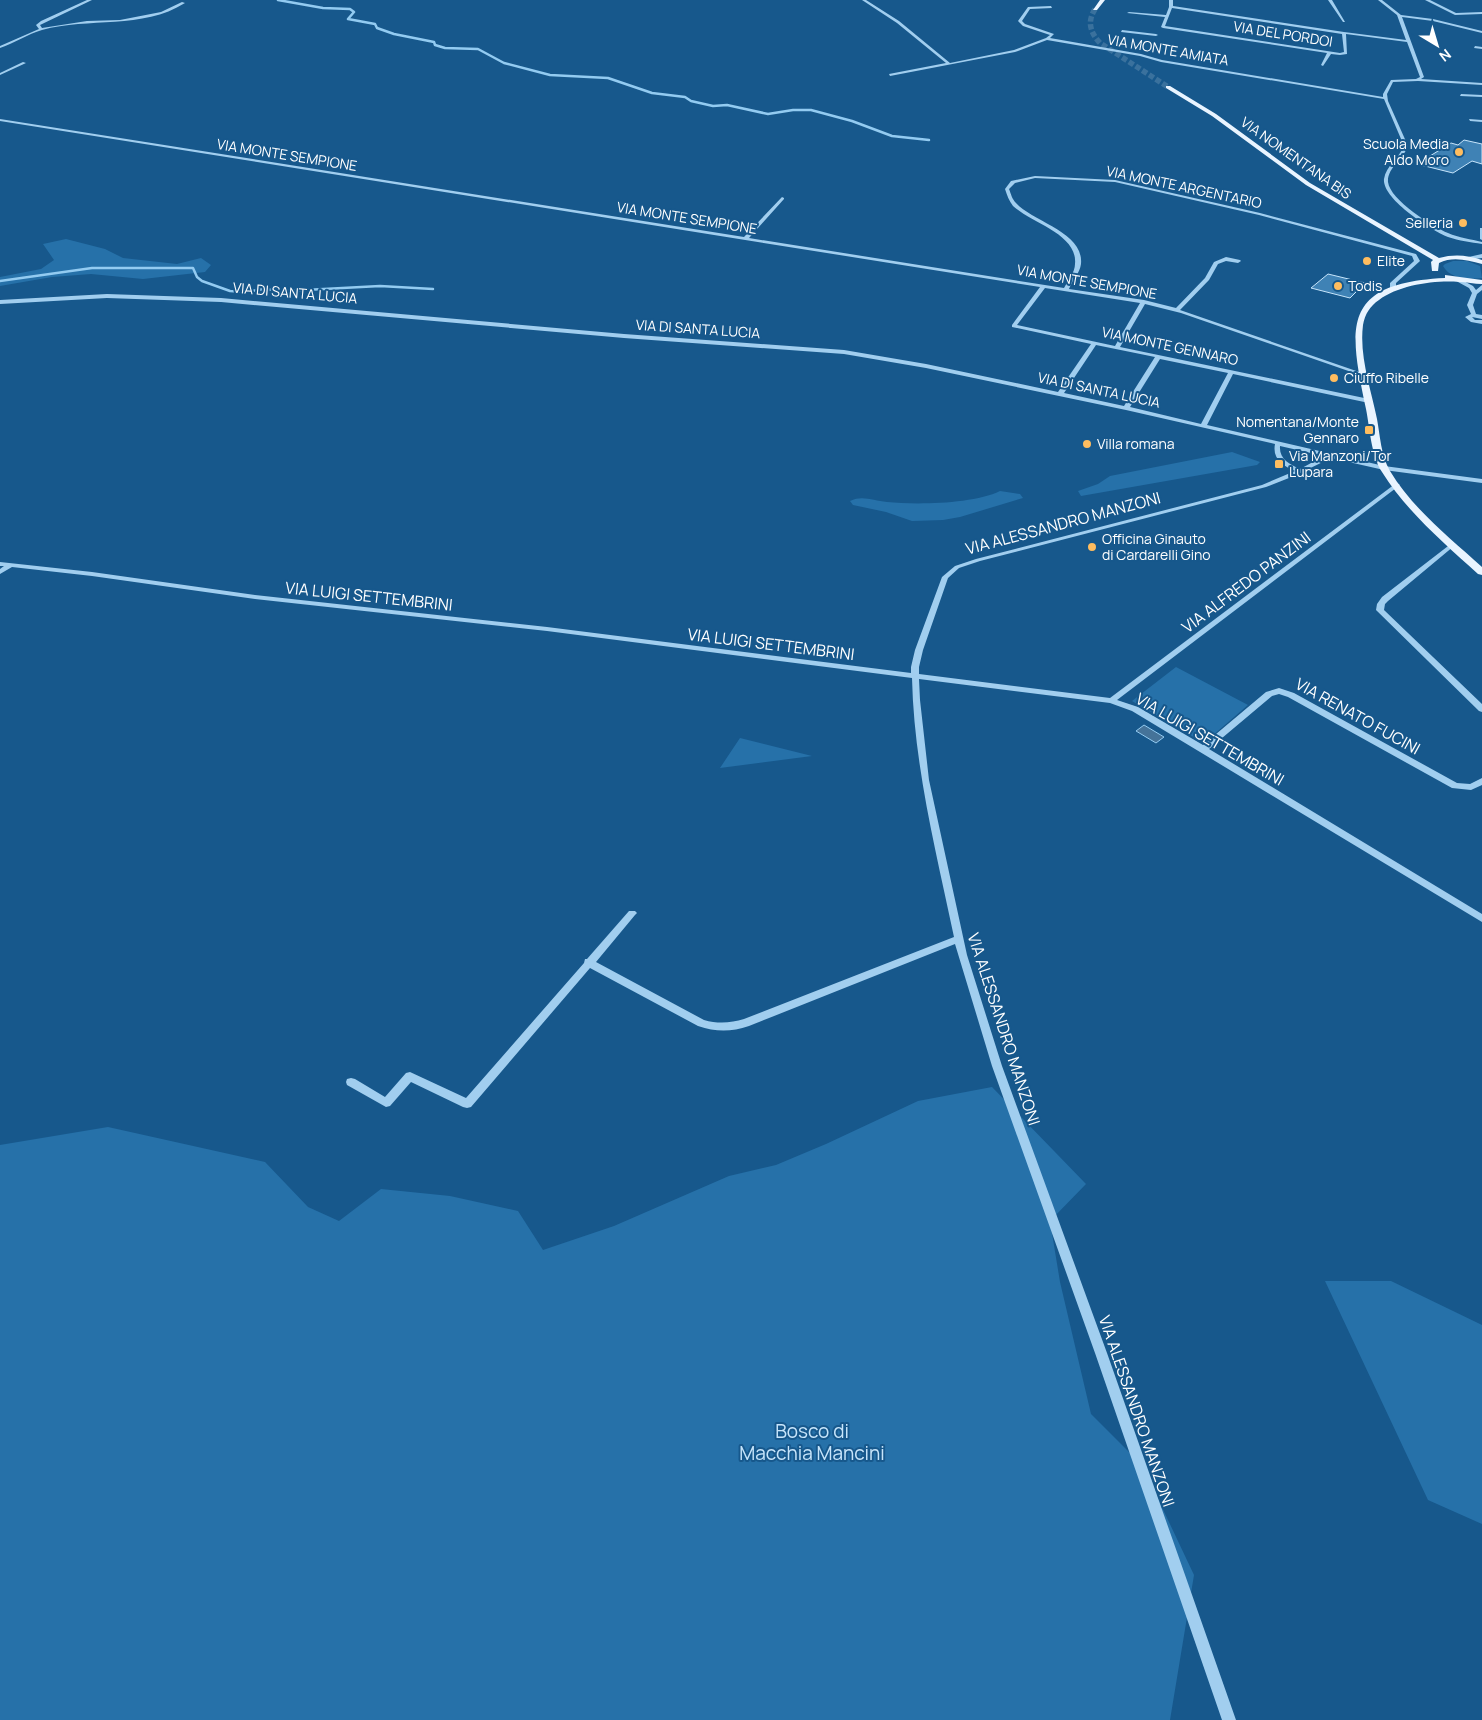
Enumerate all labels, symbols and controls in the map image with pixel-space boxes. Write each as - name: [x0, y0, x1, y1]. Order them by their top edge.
- street label: VIA DEL PORDOI: [1232, 16, 1334, 51]
- north arrow: [1412, 20, 1462, 70]
- street label: VIA MONTE AMIATA: [1106, 29, 1230, 70]
- text: N: [1435, 45, 1455, 66]
- street label: VIA NOMENTANA BIS: [1237, 112, 1356, 203]
- street label: VIA MONTE SEMPIONE: [216, 134, 359, 175]
- place label: Scuola Media Aldo Moro: [1363, 134, 1449, 169]
- marker: Scuola Media Aldo Moro: [1453, 146, 1465, 158]
- street label: VIA MONTE ARGENTARIO: [1105, 161, 1263, 212]
- street label: VIA MONTE SEMPIONE: [616, 197, 759, 238]
- place label: Selleria: [1405, 213, 1453, 232]
- marker: Selleria: [1457, 217, 1469, 229]
- place label: Elite: [1377, 251, 1405, 270]
- marker: Elite: [1361, 255, 1373, 267]
- street label: VIA MONTE SEMPIONE: [1016, 260, 1159, 303]
- place label: Todis: [1348, 276, 1382, 295]
- street label: VIA DI SANTA LUCIA: [232, 278, 358, 307]
- marker: Todis: [1332, 280, 1344, 292]
- street label: VIA DI SANTA LUCIA: [635, 315, 761, 342]
- street label: VIA MONTE GENNARO: [1100, 322, 1240, 369]
- street label: VIA DI SANTA LUCIA: [1036, 367, 1162, 412]
- place label: Ciuffo Ribelle: [1344, 368, 1429, 387]
- marker: Ciuffo Ribelle: [1328, 372, 1340, 384]
- place label: Nomentana/Monte Gennaro: [1236, 412, 1359, 447]
- marker: Nomentana/Monte Gennaro: [1363, 424, 1375, 436]
- place label: Villa romana: [1097, 434, 1174, 453]
- marker: Villa romana: [1081, 438, 1093, 450]
- place label: Via Manzoni/Tor Lupara: [1289, 446, 1392, 481]
- marker: Via Manzoni/Tor Lupara: [1273, 458, 1285, 470]
- street label: VIA ALESSANDRO MANZONI: [963, 486, 1163, 560]
- street label: VIA ALFREDO PANZINI: [1177, 526, 1315, 638]
- place label: Officina Ginauto di Cardarelli Gino: [1102, 529, 1211, 564]
- marker: Officina Ginauto di Cardarelli Gino: [1086, 541, 1098, 553]
- street label: VIA LUIGI SETTEMBRINI: [284, 576, 454, 616]
- street label: VIA LUIGI SETTEMBRINI: [686, 623, 856, 665]
- street label: VIA RENATO FUCINI: [1292, 673, 1424, 759]
- street label: VIA LUIGI SETTEMBRINI: [1132, 687, 1288, 791]
- street label: VIA ALESSANDRO MANZONI: [962, 930, 1046, 1128]
- street label: VIA ALESSANDRO MANZONI: [1094, 1312, 1180, 1510]
- park label: Bosco di Macchia Mancini: [739, 1418, 885, 1466]

